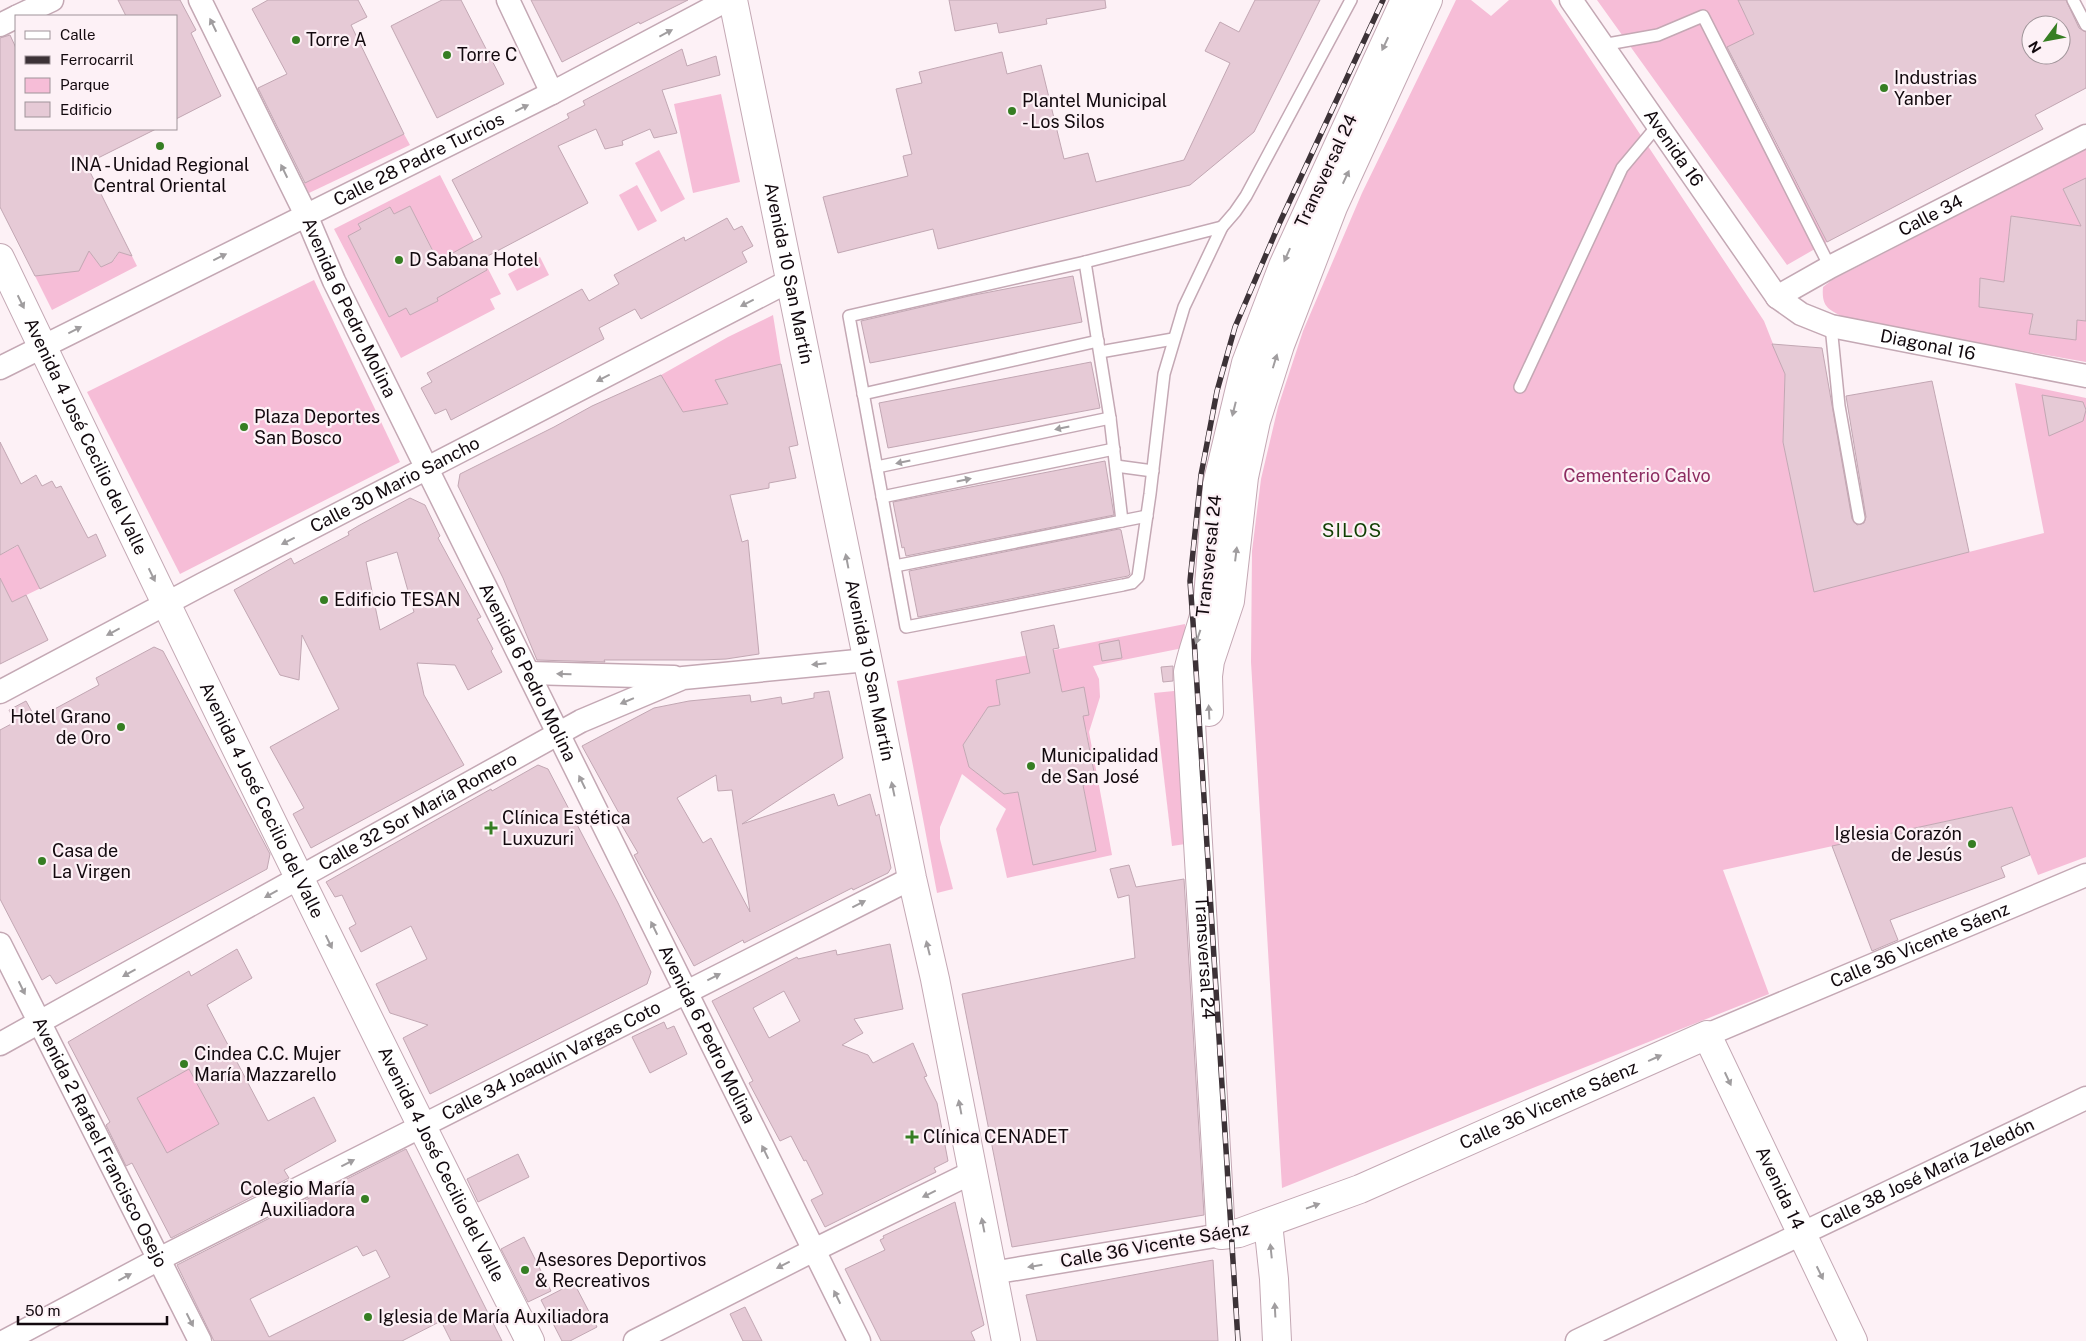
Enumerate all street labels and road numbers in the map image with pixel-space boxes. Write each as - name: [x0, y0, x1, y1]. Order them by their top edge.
- street label: Avenida 16: [1640, 105, 1708, 190]
- street label: Calle 28 Padre Turcios: [330, 108, 507, 210]
- street label: Transversal 24: [1290, 111, 1361, 231]
- street label: Avenida 10 San Martín: [760, 181, 818, 366]
- street label: Calle 34: [1895, 190, 1966, 240]
- street label: Avenida 6 Pedro Molina: [298, 214, 401, 401]
- street label: Avenida 4 José Cecilio del Valle: [20, 315, 152, 558]
- street label: Diagonal 16: [1879, 325, 1978, 364]
- street label: Calle 30 Mario Sancho: [306, 432, 483, 537]
- street label: Transversal 24: [1192, 494, 1225, 618]
- street label: Avenida 10 San Martín: [841, 577, 899, 763]
- street label: Avenida 6 Pedro Molina: [475, 579, 581, 765]
- street label: Avenida 4 José Cecilio del Valle: [196, 678, 328, 922]
- street label: Calle 32 Sor María Romero: [315, 748, 520, 875]
- street label: Transversal 24: [1191, 895, 1219, 1020]
- street label: Calle 36 Vicente Sáenz: [1827, 898, 2012, 992]
- street label: Avenida 6 Pedro Molina: [655, 941, 761, 1127]
- street label: Calle 34 Joaquín Vargas Coto: [438, 996, 664, 1124]
- street label: Avenida 2 Rafael Francisco Osejo: [29, 1013, 172, 1271]
- street label: Avenida 4 José Cecilio del Valle: [374, 1043, 509, 1285]
- street label: Calle 36 Vicente Sáenz: [1456, 1056, 1640, 1153]
- street label: Calle 38 José María Zeledón: [1817, 1113, 2037, 1233]
- street label: Avenida 14: [1752, 1143, 1809, 1233]
- street label: Calle 36 Vicente Sáenz: [1059, 1217, 1251, 1272]

